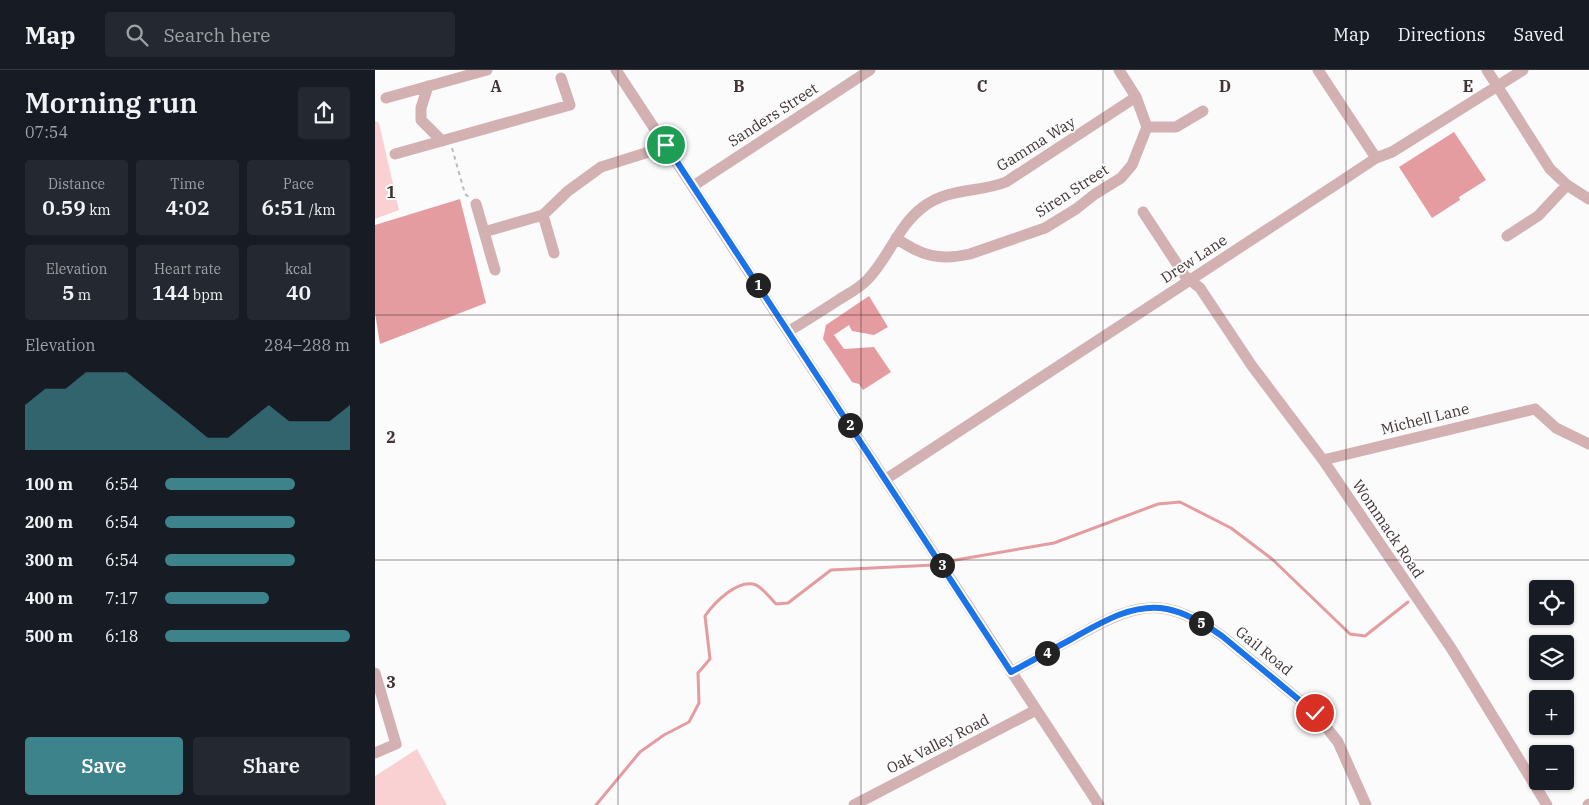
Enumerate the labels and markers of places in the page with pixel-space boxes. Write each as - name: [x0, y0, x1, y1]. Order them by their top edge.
- pin: [645, 124, 687, 166]
- pin: 1: [745, 272, 771, 298]
- pin: 2: [837, 412, 863, 438]
- pin: 3: [929, 552, 955, 578]
- pin: 5: [1189, 610, 1213, 636]
- pin: 4: [1035, 640, 1059, 666]
- pin: [1294, 692, 1336, 734]

